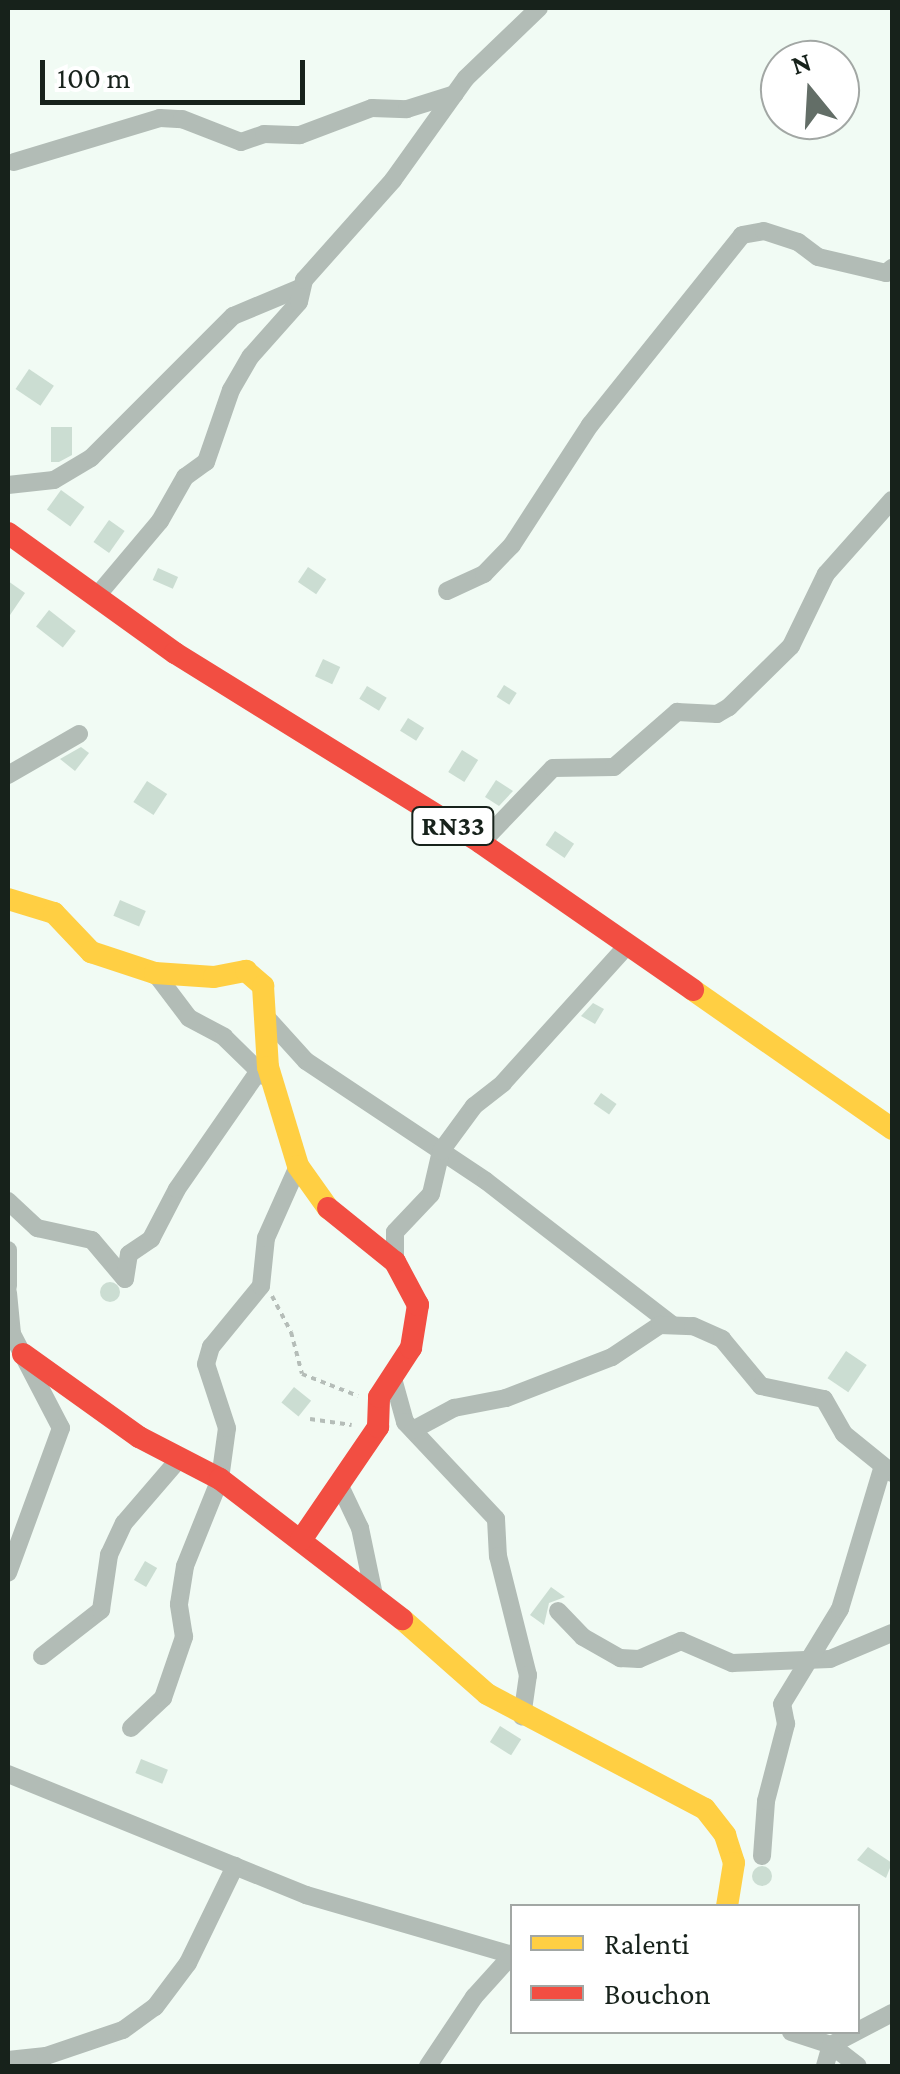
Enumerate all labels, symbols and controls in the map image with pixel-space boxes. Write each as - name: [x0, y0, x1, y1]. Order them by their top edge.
- scale bar: [45, 40, 310, 102]
- north arrow: [760, 40, 860, 140]
- text: N: [787, 45, 815, 81]
- text: 100 m: [57, 61, 131, 94]
- road number: RN33: [410, 803, 496, 849]
- legend: [510, 1904, 860, 2034]
- text: Ralenti: [604, 1927, 689, 1960]
- text: Bouchon: [604, 1977, 711, 2010]

